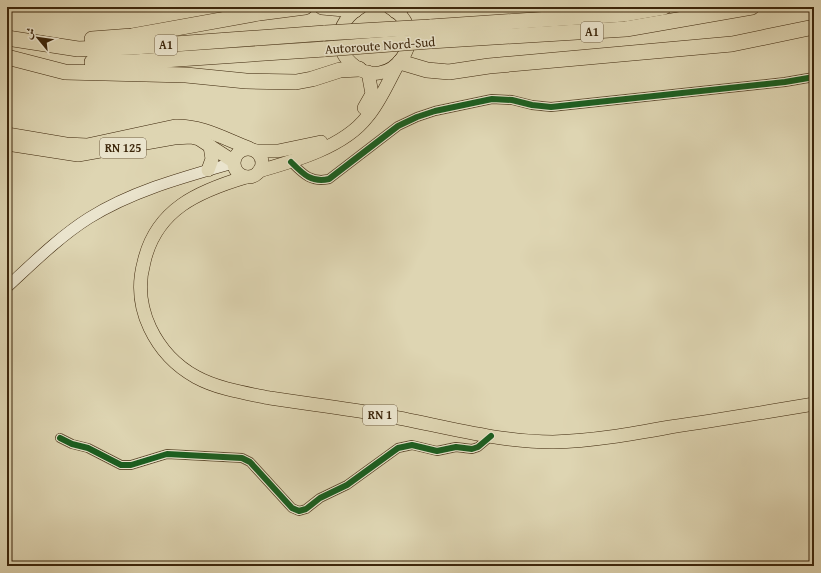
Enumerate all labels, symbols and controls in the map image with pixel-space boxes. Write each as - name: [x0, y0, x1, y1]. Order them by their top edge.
- north arrow: [18, 18, 58, 58]
- road number: A1: [581, 22, 603, 42]
- text: ش: [20, 24, 39, 42]
- street label: Autoroute Nord-Sud: [324, 32, 436, 59]
- road number: A1: [155, 35, 177, 55]
- road number: RN 125: [100, 138, 146, 158]
- road number: RN 1: [363, 405, 397, 425]

